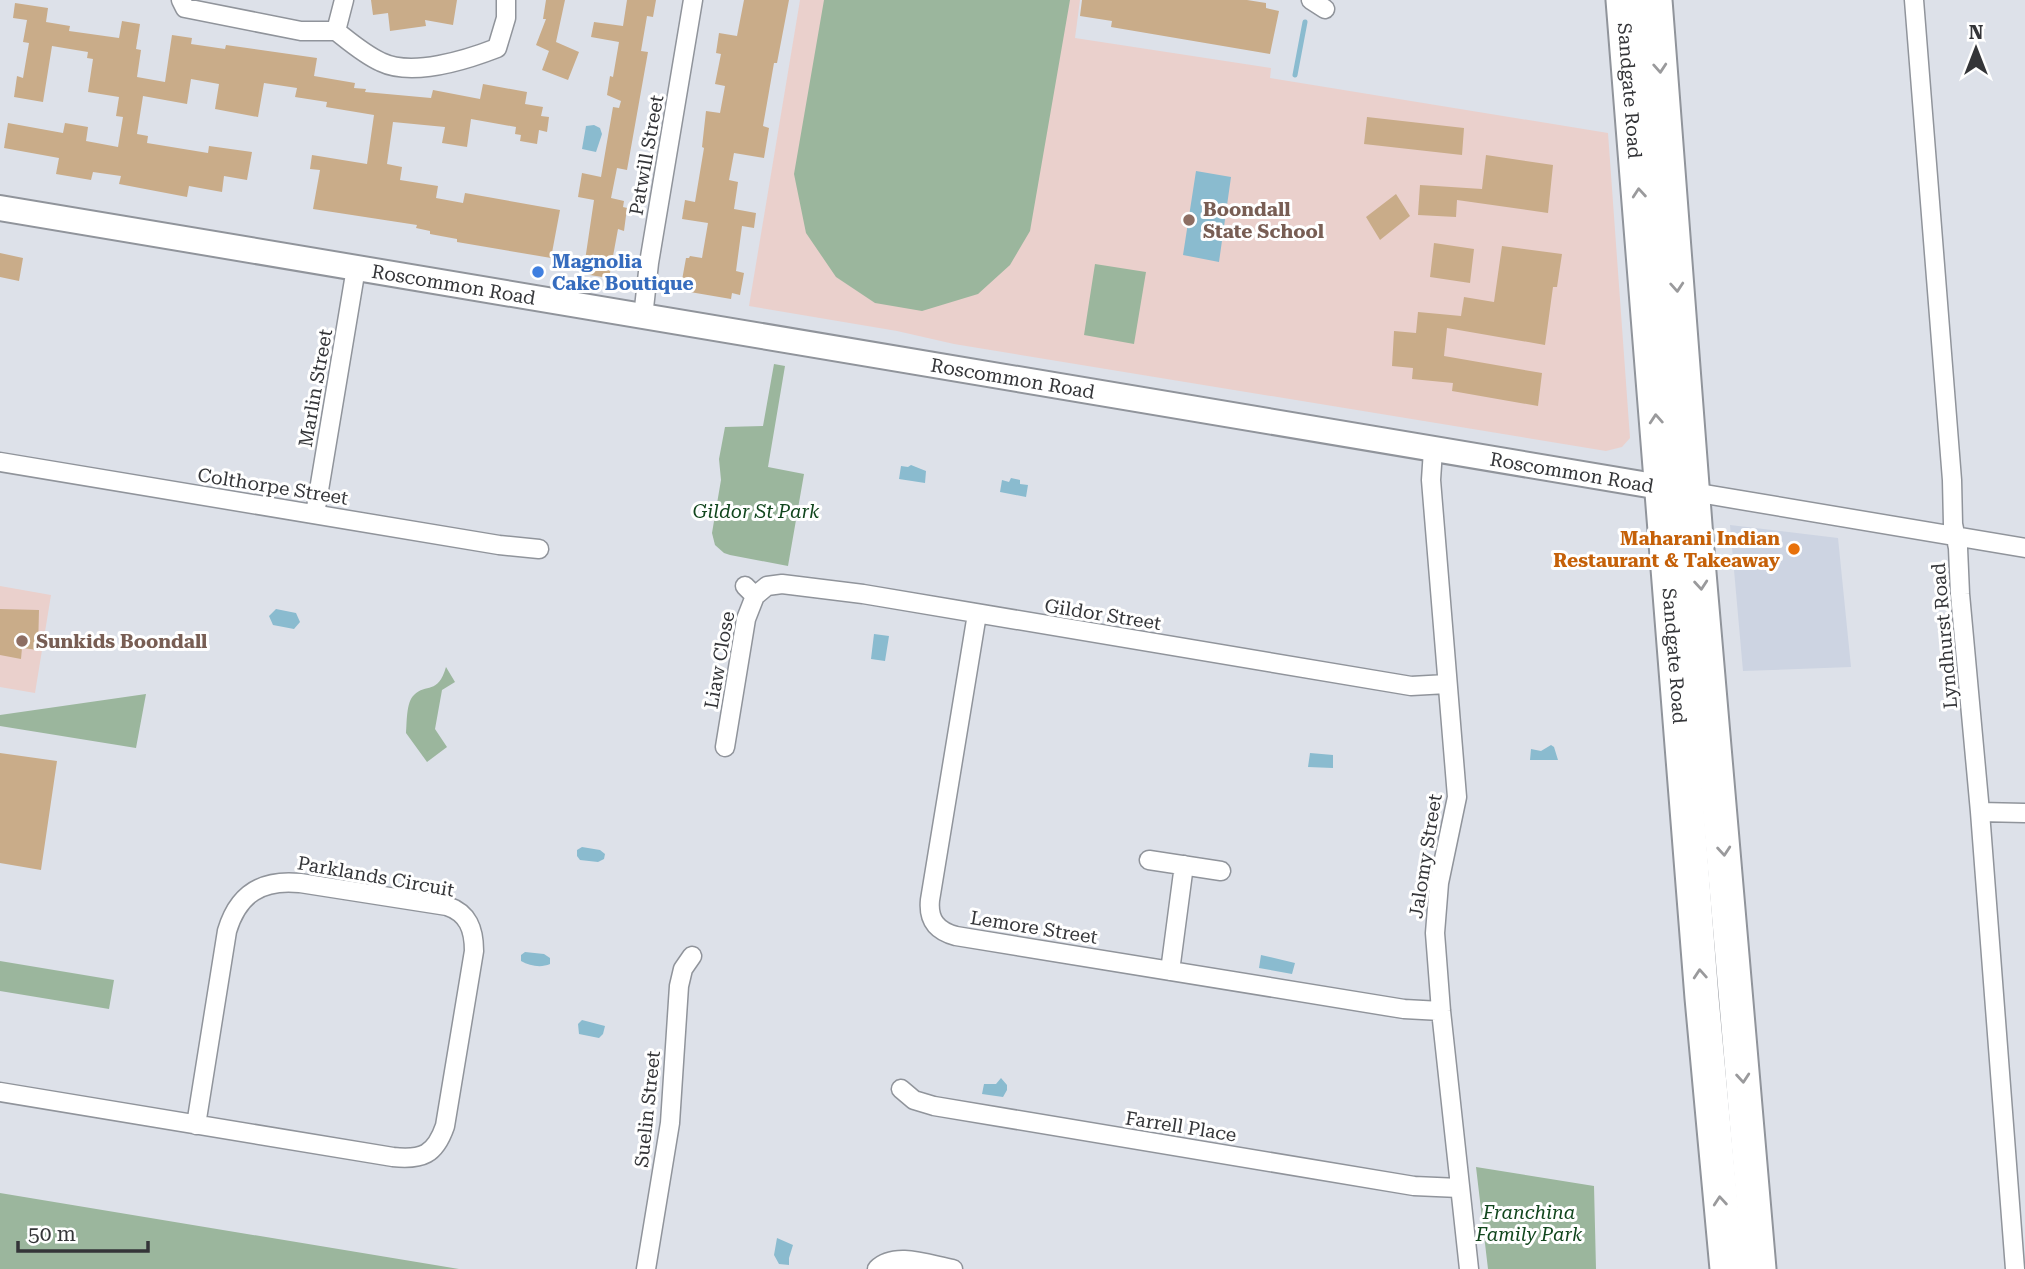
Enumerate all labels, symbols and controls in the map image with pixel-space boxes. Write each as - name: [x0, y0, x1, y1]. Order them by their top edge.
- north arrow: [1941, 14, 2011, 84]
- text: N: [1969, 21, 1984, 44]
- street label: Sandgate Road: [1613, 22, 1647, 160]
- one-way arrow: [1652, 63, 1667, 74]
- street label: Patwill Street: [625, 93, 668, 217]
- one-way arrow: [1631, 187, 1646, 198]
- place label: Boondall State School: [1203, 198, 1324, 243]
- marker: Boondall State School: [1181, 212, 1197, 228]
- place label: Magnolia Cake Boutique: [552, 250, 694, 295]
- street label: Roscommon Road: [370, 260, 537, 310]
- marker: Magnolia Cake Boutique: [530, 264, 546, 280]
- one-way arrow: [1669, 282, 1684, 293]
- street label: Marlin Street: [294, 327, 337, 449]
- street label: Roscommon Road: [929, 354, 1096, 404]
- one-way arrow: [1649, 414, 1664, 425]
- street label: Roscommon Road: [1488, 448, 1656, 498]
- street label: Colthorpe Street: [196, 463, 350, 510]
- park label: Gildor St Park: [693, 500, 820, 523]
- place label: Maharani Indian Restaurant & Takeaway: [1553, 527, 1781, 572]
- marker: Maharani Indian Restaurant & Takeaway: [1786, 541, 1802, 557]
- street label: Lyndhurst Road: [1927, 562, 1962, 710]
- one-way arrow: [1693, 579, 1708, 590]
- street label: Sandgate Road: [1658, 587, 1691, 725]
- street label: Gildor Street: [1043, 594, 1163, 635]
- street label: Liaw Close: [700, 609, 739, 711]
- place label: Sunkids Boondall: [36, 630, 207, 653]
- marker: Sunkids Boondall: [14, 633, 30, 649]
- street label: Jalomy Street: [1404, 792, 1447, 920]
- one-way arrow: [1716, 846, 1731, 857]
- street label: Parklands Circuit: [296, 851, 456, 902]
- street label: Lemore Street: [969, 906, 1099, 949]
- one-way arrow: [1693, 969, 1708, 980]
- street label: Suelin Street: [630, 1049, 665, 1169]
- one-way arrow: [1735, 1073, 1750, 1084]
- street label: Farrell Place: [1124, 1106, 1238, 1147]
- one-way arrow: [1713, 1195, 1728, 1206]
- park label: Franchina Family Park: [1475, 1201, 1583, 1246]
- scale bar: [18, 1210, 147, 1254]
- text: 50 m: [28, 1222, 76, 1246]

